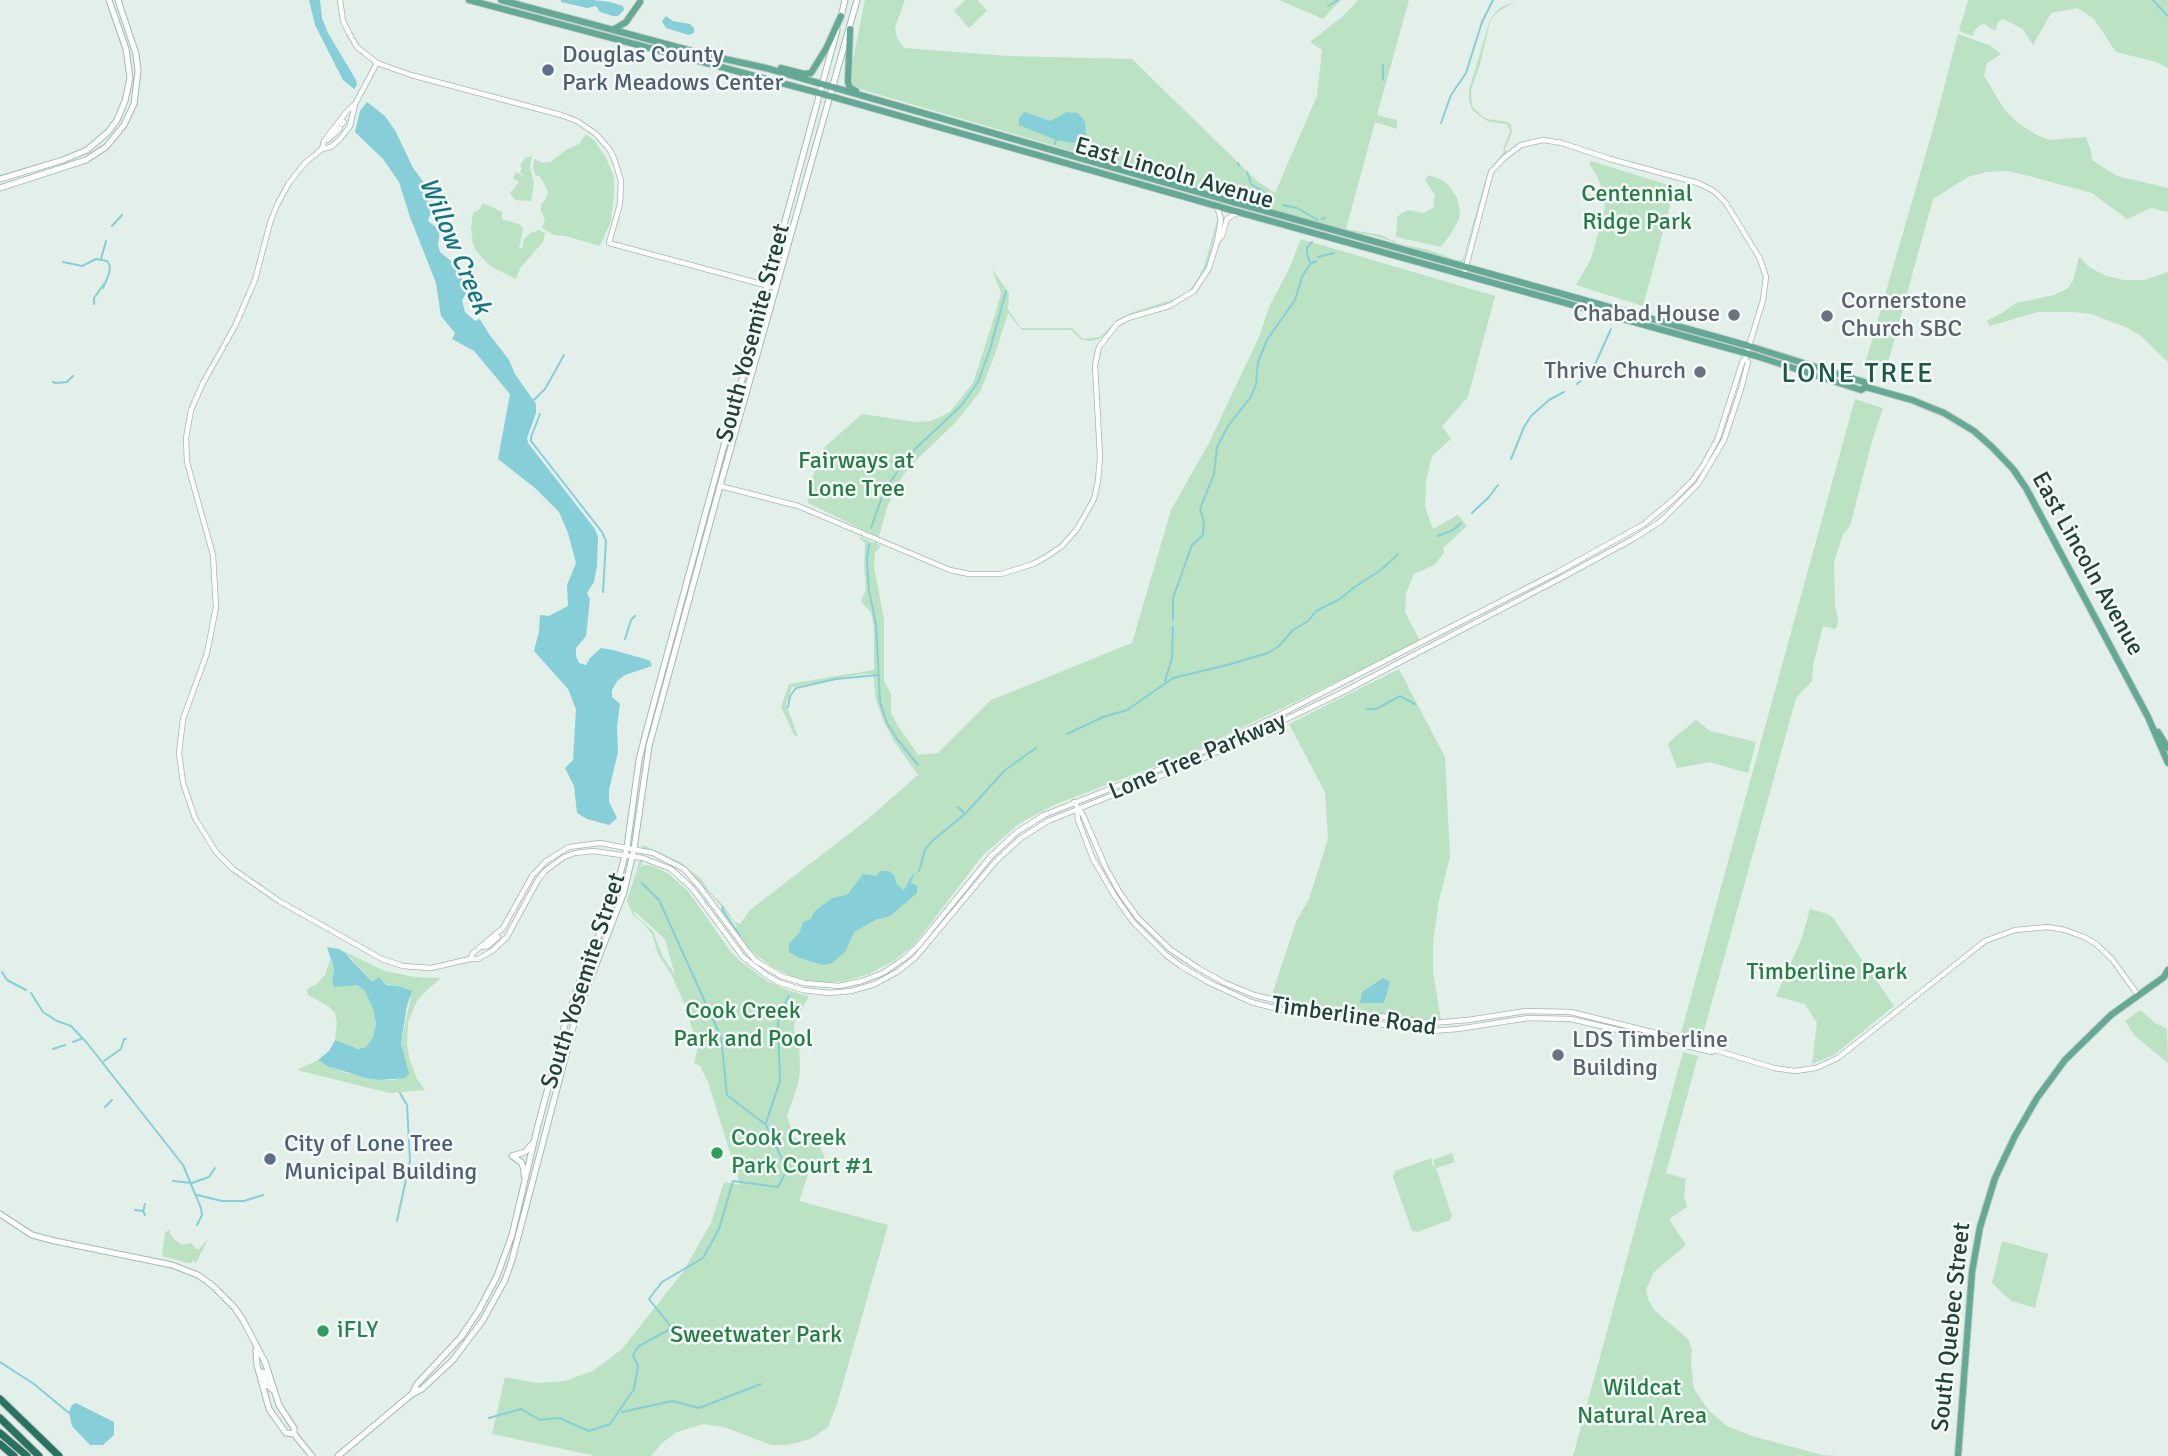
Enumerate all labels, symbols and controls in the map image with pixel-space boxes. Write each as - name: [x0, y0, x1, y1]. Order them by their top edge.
- place label: Douglas County Park Meadows Center: [562, 42, 783, 98]
- marker: Douglas County Park Meadows Center: [540, 62, 556, 78]
- street label: East Lincoln Avenue: [1071, 132, 1277, 216]
- water label: Willow Creek: [411, 173, 497, 319]
- park label: Centennial Ridge Park: [1581, 181, 1693, 237]
- street label: South Yosemite Street: [711, 221, 797, 445]
- place label: Cornerstone Church SBC: [1841, 288, 1967, 344]
- place label: Chabad House: [1573, 301, 1720, 329]
- marker: Chabad House: [1726, 307, 1742, 323]
- marker: Cornerstone Church SBC: [1819, 308, 1835, 324]
- place label: Thrive Church: [1544, 358, 1686, 386]
- district label: LONE TREE: [1782, 358, 1934, 392]
- marker: Thrive Church: [1692, 364, 1708, 380]
- park label: Fairways at Lone Tree: [798, 448, 914, 504]
- street label: East Lincoln Avenue: [2025, 467, 2149, 661]
- street label: Lone Tree Parkway: [1105, 707, 1291, 807]
- street label: South Yosemite Street: [536, 870, 632, 1092]
- park label: Timberline Park: [1747, 959, 1907, 987]
- street label: Timberline Road: [1270, 991, 1438, 1043]
- park label: Cook Creek Park and Pool: [673, 998, 813, 1054]
- place label: LDS Timberline Building: [1572, 1027, 1728, 1083]
- marker: LDS Timberline Building: [1550, 1047, 1566, 1063]
- place label: Cook Creek Park Court #1: [731, 1125, 874, 1181]
- place label: City of Lone Tree Municipal Building: [284, 1131, 477, 1187]
- marker: Cook Creek Park Court #1: [709, 1145, 725, 1161]
- marker: City of Lone Tree Municipal Building: [262, 1151, 278, 1167]
- street label: South Quebec Street: [1927, 1221, 1977, 1433]
- place label: iFLY: [337, 1317, 378, 1345]
- park label: Sweetwater Park: [670, 1322, 842, 1350]
- marker: iFLY: [315, 1323, 331, 1339]
- park label: Wildcat Natural Area: [1577, 1375, 1707, 1431]

